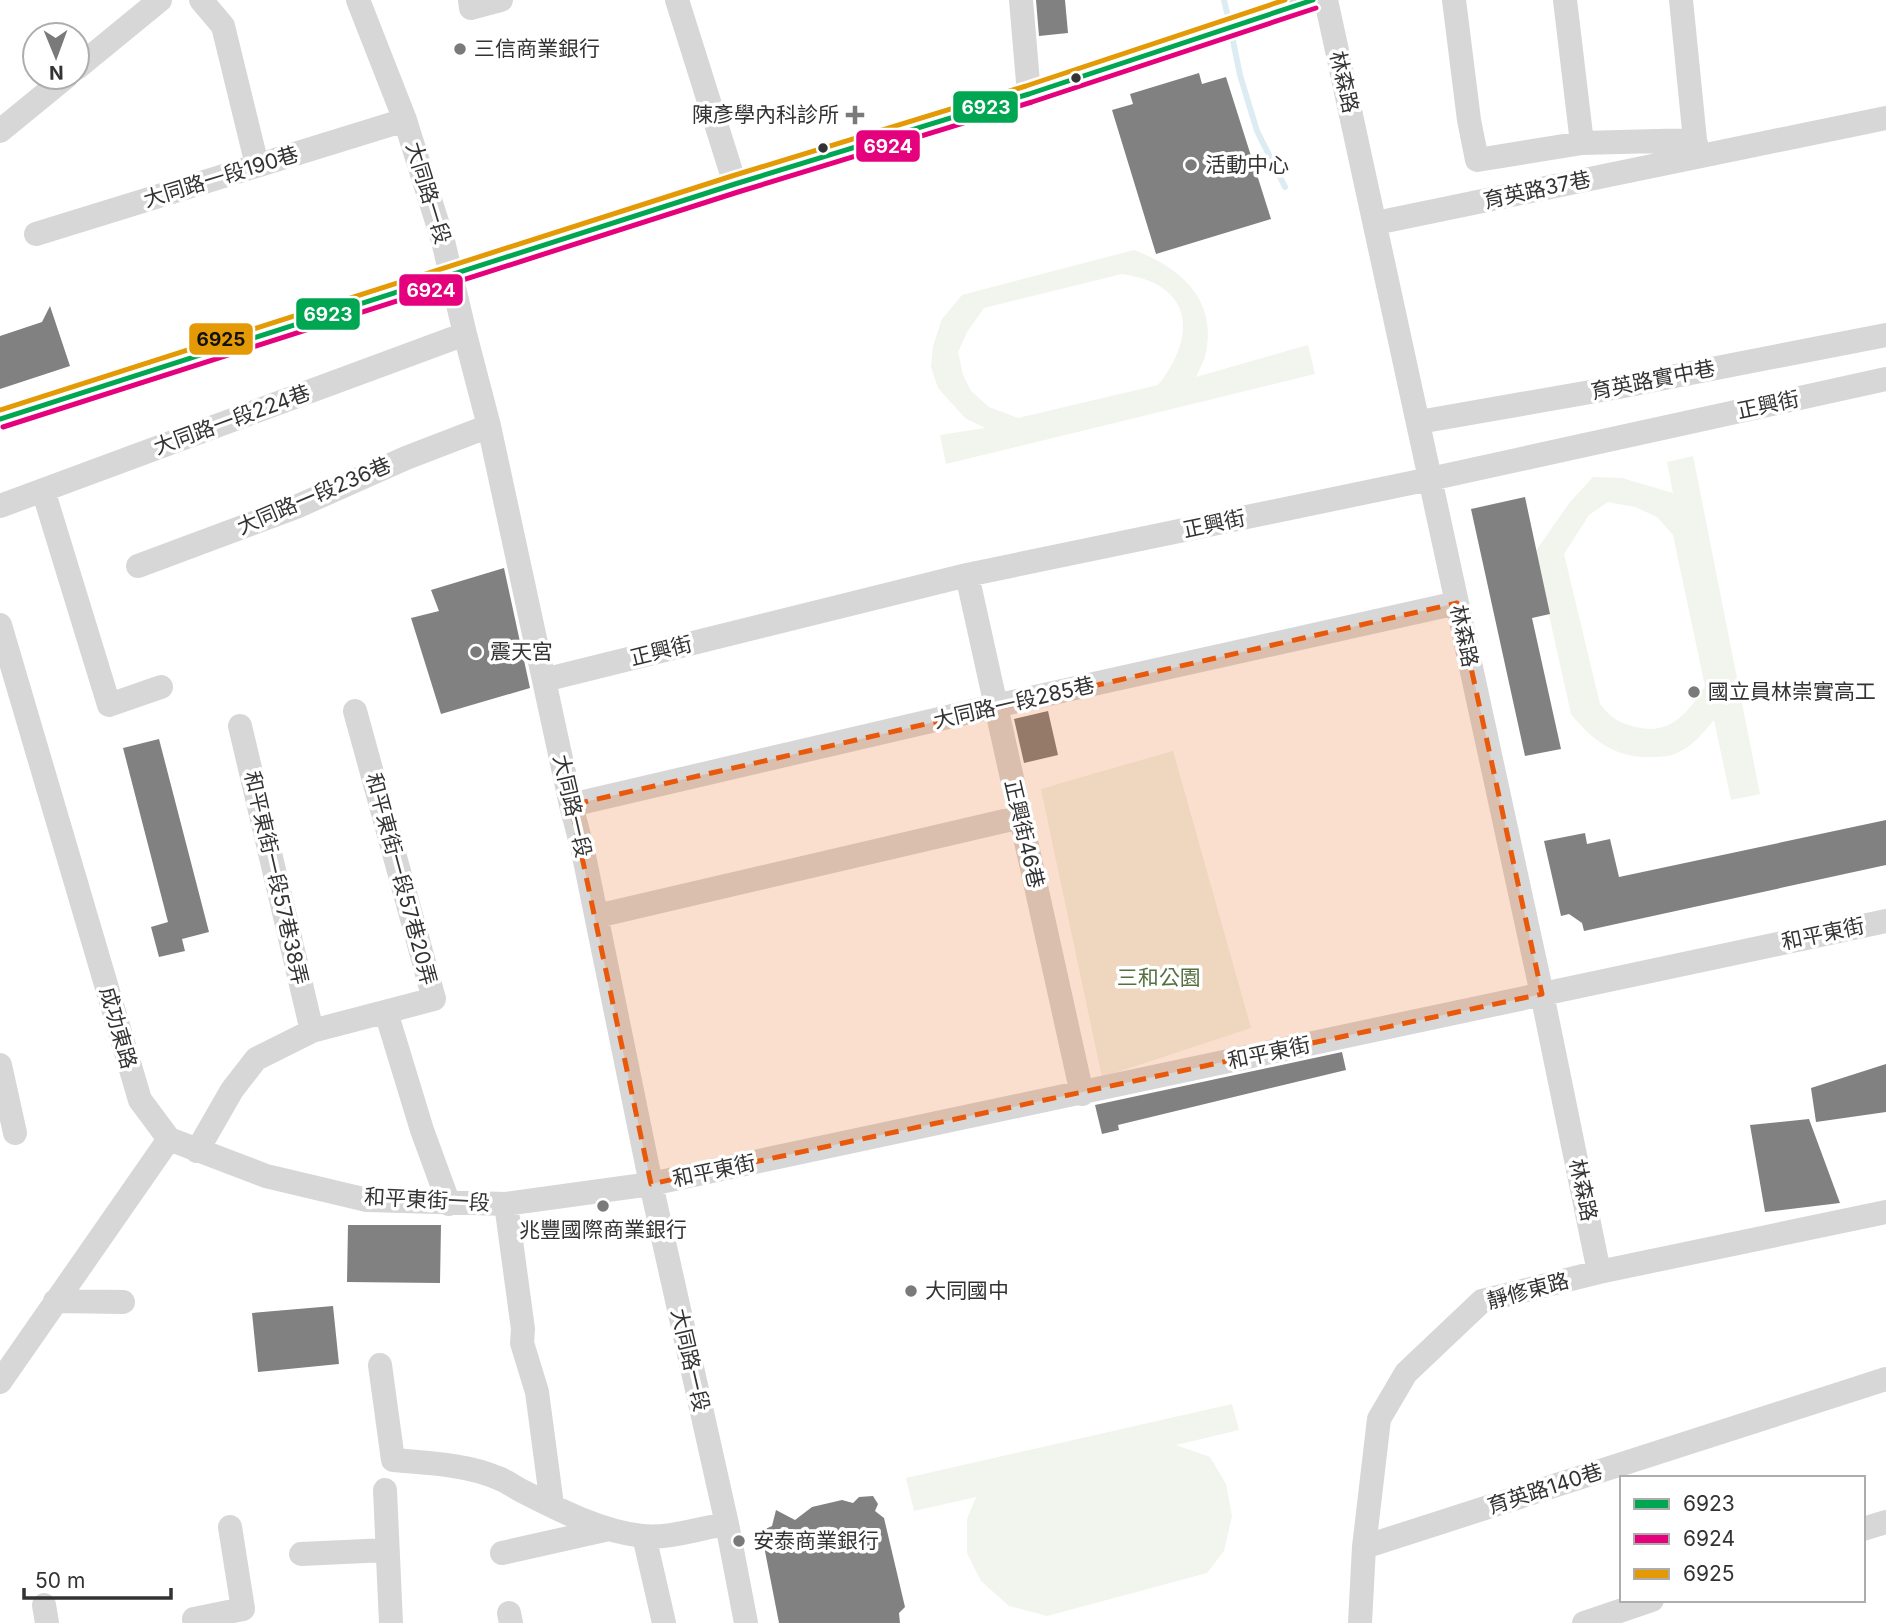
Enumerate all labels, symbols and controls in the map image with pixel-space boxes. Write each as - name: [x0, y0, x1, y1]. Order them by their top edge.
- north arrow: [21, 21, 91, 91]
- place label: 三信商業銀行: [474, 36, 600, 61]
- marker: 三信商業銀行: [452, 41, 468, 57]
- street label: 林森路: [1325, 48, 1364, 115]
- text: N: [49, 61, 64, 84]
- unlabelled marker: [1069, 71, 1083, 85]
- line badge: 6923: [952, 90, 1019, 124]
- text: 6923: [962, 96, 1010, 119]
- place label: 陳彥學內科診所: [692, 102, 839, 127]
- marker: 陳彥學內科診所: [845, 105, 865, 125]
- line badge: 6924: [855, 129, 921, 163]
- text: 6924: [863, 135, 913, 158]
- street label: 大同路一段: [401, 139, 456, 247]
- street label: 大同路一段190巷: [140, 141, 301, 212]
- unlabelled marker: [816, 141, 830, 155]
- place label: 活動中心: [1205, 152, 1289, 177]
- marker: 活動中心: [1183, 157, 1199, 173]
- street label: 育英路37巷: [1481, 166, 1593, 213]
- line badge: 6924: [398, 273, 464, 307]
- text: 6924: [406, 279, 456, 302]
- line badge: 6923: [295, 297, 361, 331]
- text: 6923: [304, 303, 352, 326]
- line badge: 6925: [188, 322, 254, 356]
- text: 6925: [197, 328, 245, 351]
- street label: 育英路實中巷: [1589, 355, 1717, 404]
- street label: 大同路一段224巷: [150, 380, 314, 459]
- street label: 正興街: [1734, 386, 1801, 423]
- street label: 大同路一段236巷: [233, 452, 395, 539]
- street label: 正興街: [1180, 505, 1247, 542]
- street label: 林森路: [1446, 602, 1483, 669]
- street label: 正興街: [627, 631, 694, 670]
- place label: 震天宮: [490, 639, 553, 664]
- marker: 震天宮: [468, 644, 484, 660]
- street label: 大同路一段285巷: [931, 672, 1097, 733]
- place label: 國立員林崇實高工: [1708, 679, 1876, 704]
- marker: 國立員林崇實高工: [1686, 684, 1702, 700]
- street label: 大同路一段: [548, 752, 596, 860]
- street label: 和平東街一段57巷38弄: [240, 769, 313, 987]
- street label: 和平東街一段57巷20弄: [361, 770, 442, 988]
- street label: 正興街46巷: [1000, 777, 1049, 891]
- street label: 和平東街: [1779, 913, 1867, 954]
- park label: 三和公園: [1117, 965, 1201, 990]
- street label: 成功東路: [95, 984, 142, 1072]
- street label: 和平東街: [1225, 1032, 1313, 1073]
- street label: 和平東街: [670, 1150, 758, 1191]
- street label: 林森路: [1565, 1156, 1602, 1223]
- street label: 和平東街一段: [363, 1184, 491, 1215]
- marker: 兆豐國際商業銀行: [595, 1198, 611, 1214]
- place label: 兆豐國際商業銀行: [519, 1217, 687, 1242]
- street label: 靜修東路: [1484, 1268, 1572, 1313]
- place label: 大同國中: [925, 1278, 1009, 1303]
- marker: 大同國中: [903, 1283, 919, 1299]
- street label: 大同路一段: [666, 1306, 714, 1414]
- street label: 育英路140巷: [1484, 1458, 1605, 1519]
- legend: [1620, 1476, 1865, 1602]
- text: 6923: [1683, 1491, 1735, 1516]
- text: 6924: [1683, 1526, 1735, 1551]
- place label: 安泰商業銀行: [753, 1528, 879, 1553]
- marker: 安泰商業銀行: [731, 1533, 747, 1549]
- scale bar: [24, 1556, 172, 1600]
- text: 6925: [1683, 1561, 1735, 1586]
- text: 50 m: [35, 1568, 85, 1593]

